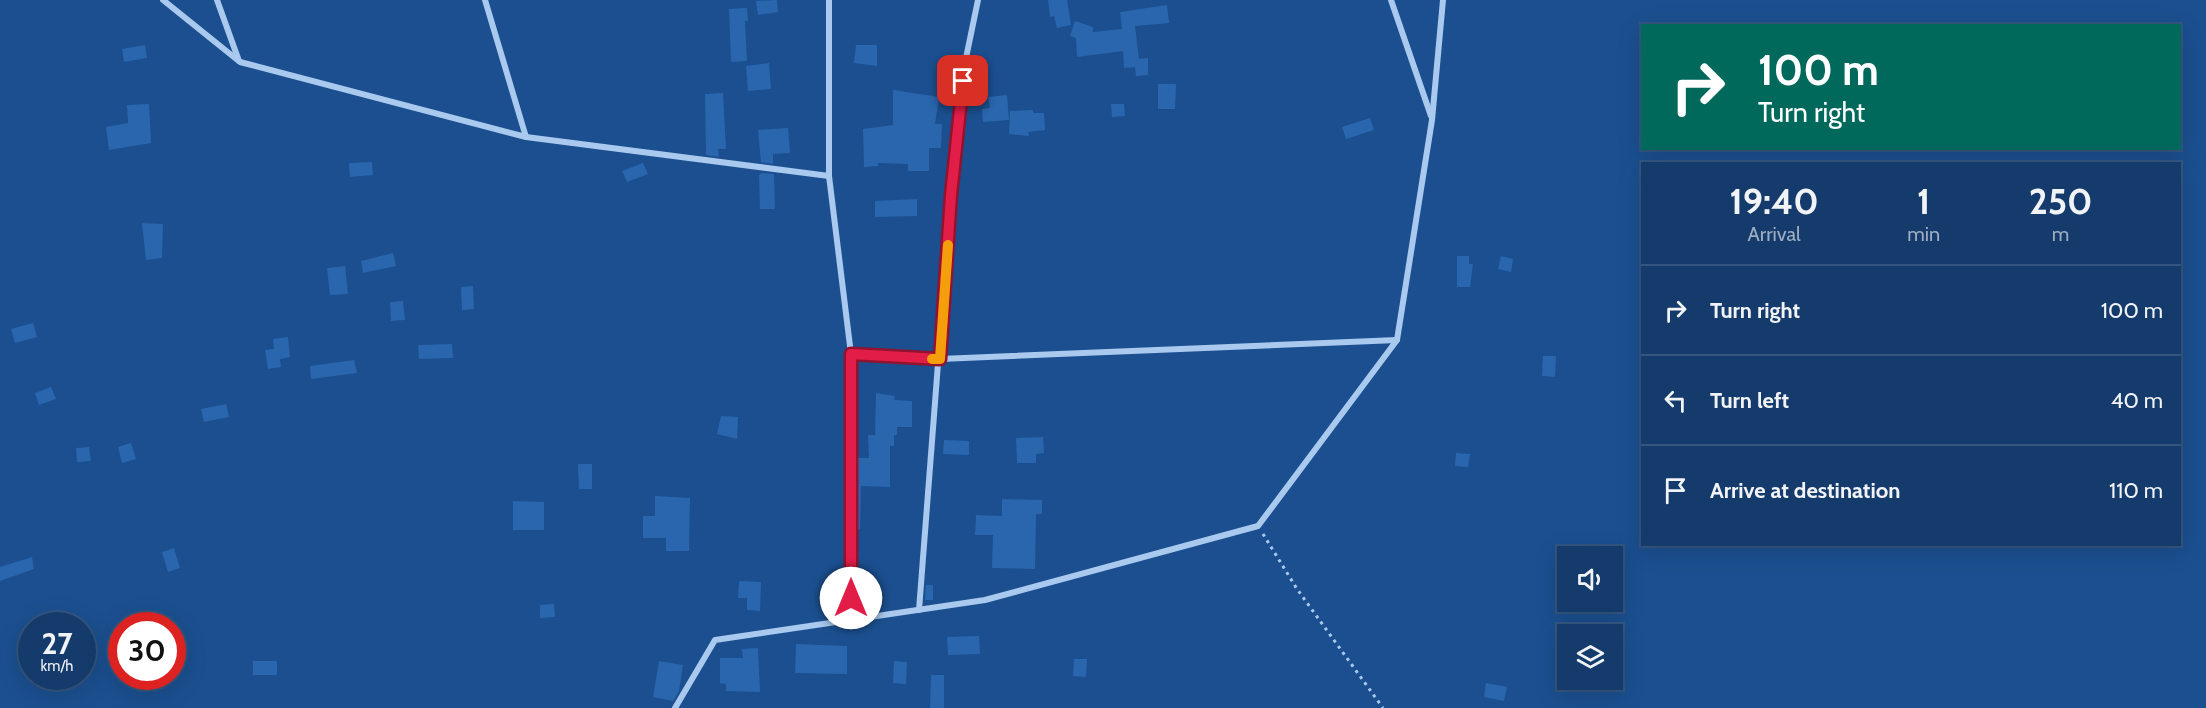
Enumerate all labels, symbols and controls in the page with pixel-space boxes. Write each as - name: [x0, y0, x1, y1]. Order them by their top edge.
- text: 100 m: [1758, 44, 1879, 96]
- icon: right: [1659, 48, 1737, 126]
- pin: [937, 55, 988, 106]
- icon: arrive: [946, 64, 979, 97]
- text: Turn right: [1758, 96, 1865, 129]
- text: 19:40: [1729, 179, 1819, 223]
- text: 1: [1917, 179, 1930, 223]
- text: 250: [2029, 179, 2093, 223]
- text: Arrival: [1748, 222, 1801, 246]
- text: min: [1907, 222, 1940, 246]
- text: m: [2052, 222, 2069, 246]
- icon: right: [1659, 294, 1692, 327]
- text: Turn right: [1710, 297, 1800, 324]
- text: 100 m: [2101, 297, 2163, 324]
- icon: left: [1659, 384, 1692, 417]
- text: Turn left: [1710, 387, 1789, 414]
- text: 40 m: [2111, 387, 2163, 414]
- icon: arrive: [1659, 474, 1692, 507]
- text: Arrive at destination: [1710, 477, 1900, 504]
- text: 110 m: [2109, 477, 2163, 504]
- map controls: [1557, 546, 1623, 690]
- button: sound: [1557, 546, 1623, 612]
- position arrow: [819, 566, 883, 630]
- speed limit sign: 30: [108, 612, 186, 690]
- button: layers: [1557, 624, 1623, 690]
- text: 27: [41, 625, 73, 662]
- text: km/h: [41, 657, 73, 675]

